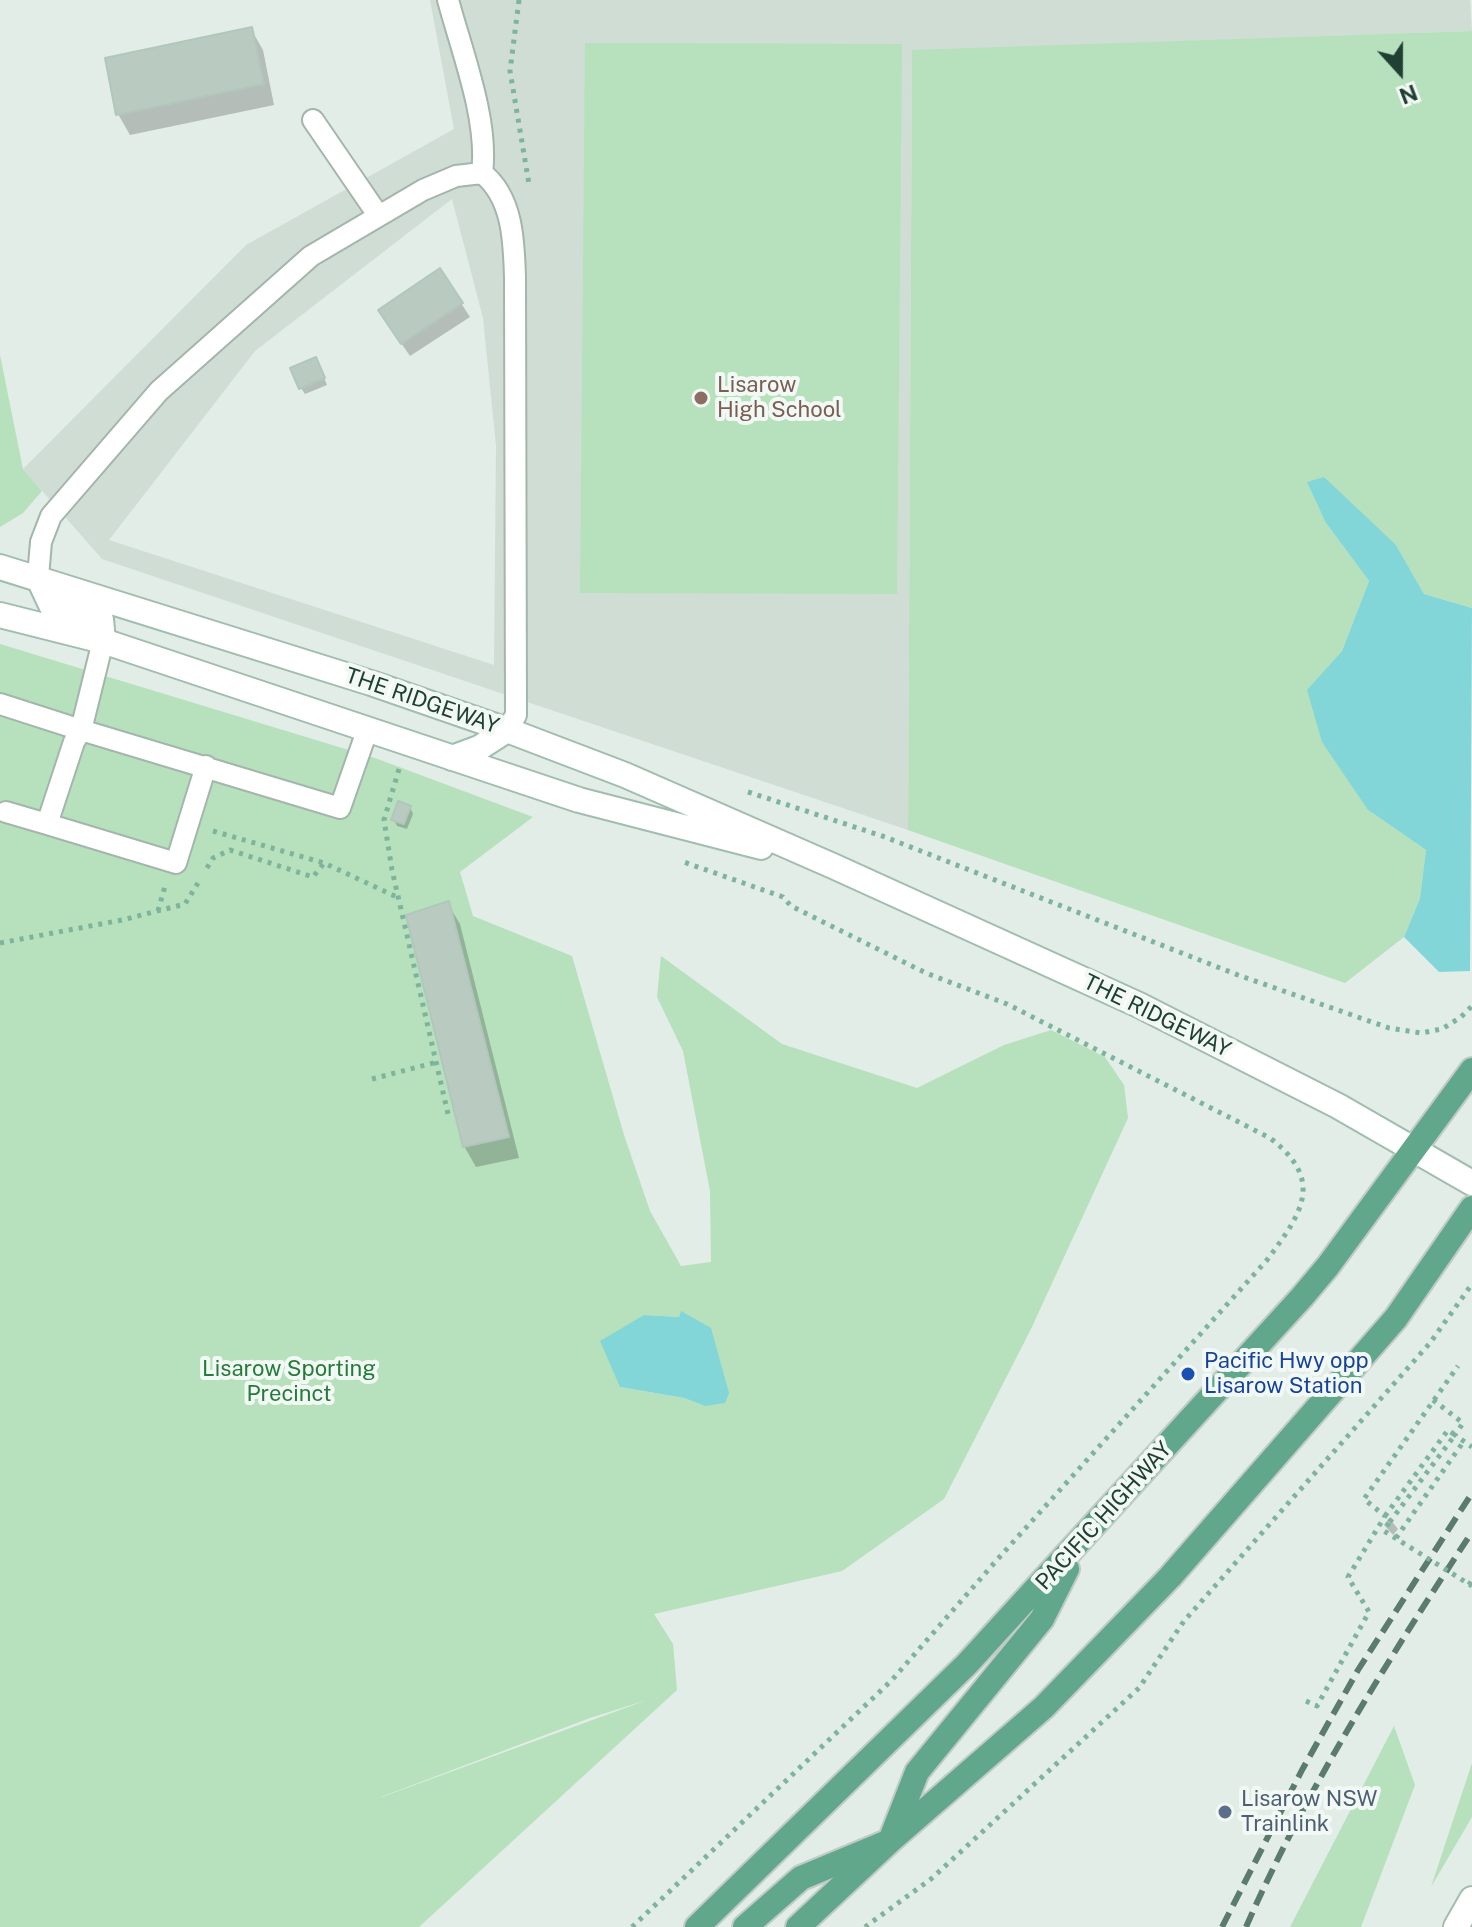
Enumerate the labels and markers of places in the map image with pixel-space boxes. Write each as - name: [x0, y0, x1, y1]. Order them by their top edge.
- place label: Lisarow High School: [717, 372, 842, 424]
- marker: Lisarow High School: [692, 389, 710, 407]
- place label: Pacific Hwy opp Lisarow Station: [1204, 1348, 1369, 1400]
- marker: Pacific Hwy opp Lisarow Station: [1179, 1365, 1197, 1383]
- place label: Lisarow NSW Trainlink: [1241, 1786, 1378, 1838]
- marker: Lisarow NSW Trainlink: [1216, 1803, 1234, 1821]

